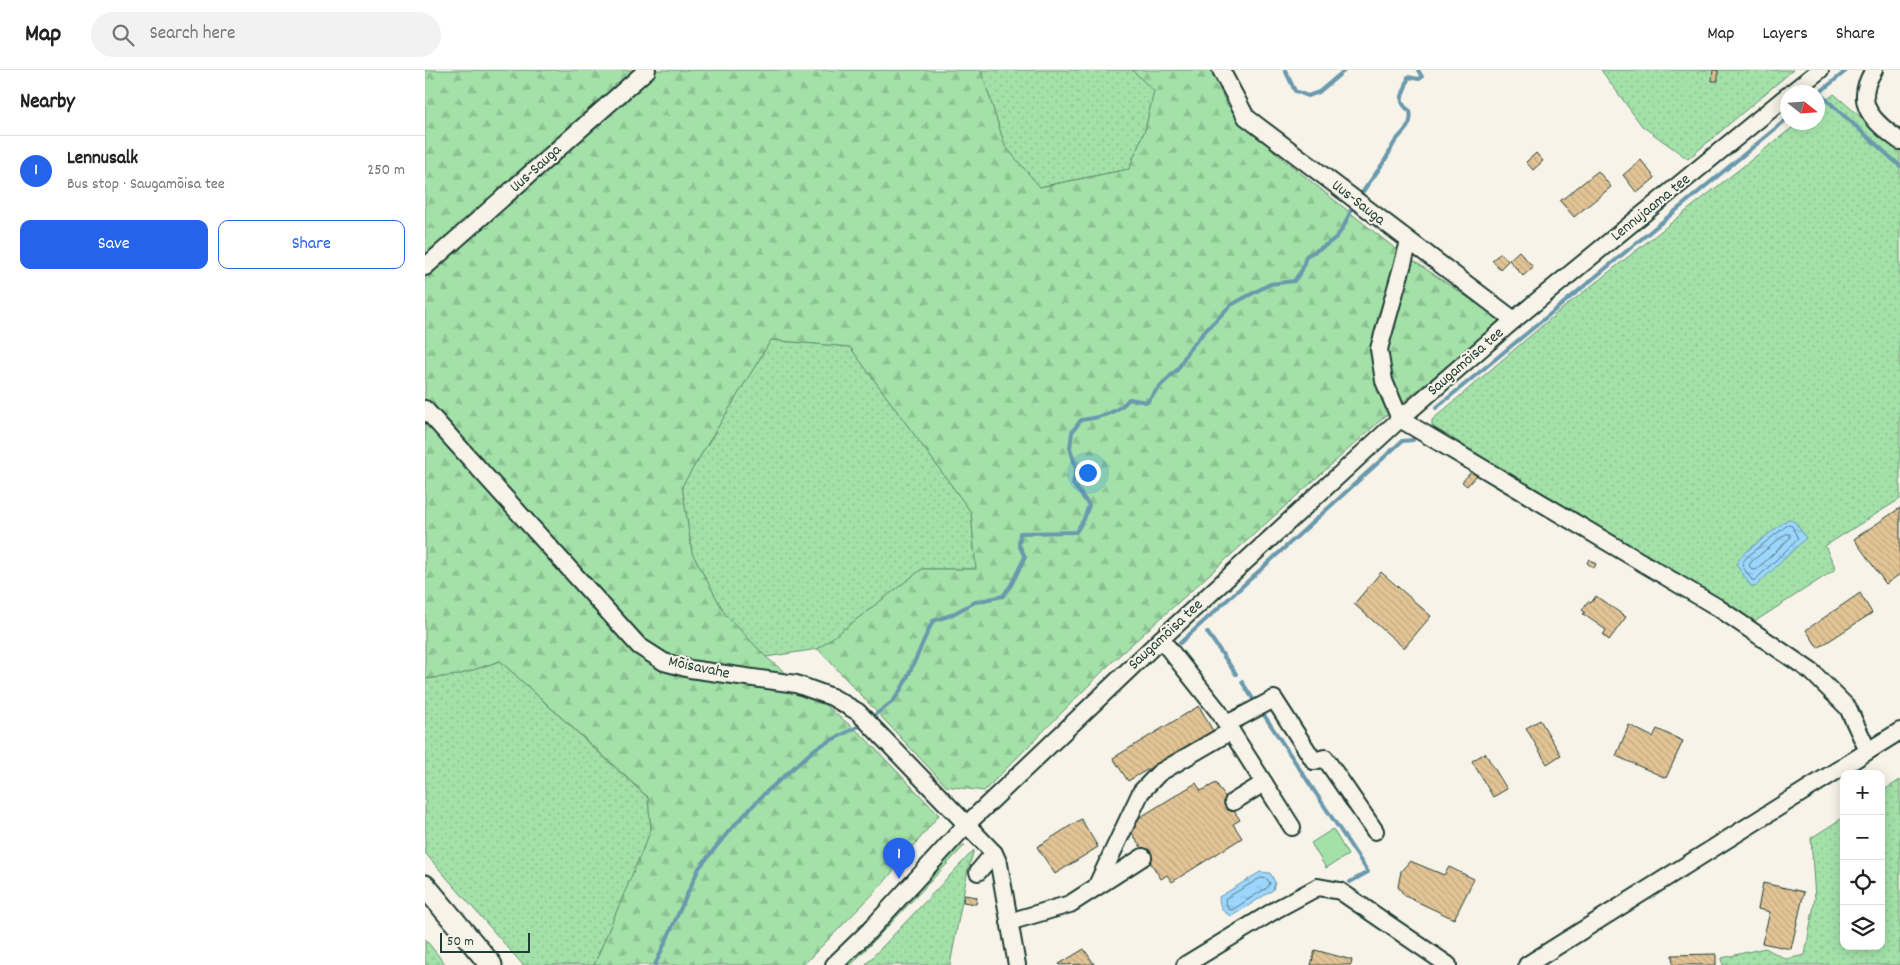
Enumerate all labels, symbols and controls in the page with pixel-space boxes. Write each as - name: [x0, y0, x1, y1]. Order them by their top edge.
- search box: [91, 12, 441, 57]
- text: Map: [25, 18, 61, 52]
- icon: search: [109, 21, 137, 49]
- text: Search here: [149, 21, 235, 48]
- text: Map: [1707, 22, 1734, 47]
- text: Layers: [1762, 22, 1808, 47]
- text: Share: [1836, 22, 1875, 47]
- north arrow: [1780, 85, 1825, 130]
- text: Nearby: [20, 88, 75, 118]
- street label: Uus-Sauga: [505, 139, 567, 199]
- text: Lennusalk: [67, 146, 138, 173]
- text: 1: [34, 159, 38, 182]
- text: 250 m: [367, 159, 405, 182]
- street label: Lennujaama tee: [1606, 169, 1696, 247]
- text: Bus stop · Saugamõisa tee: [67, 173, 225, 196]
- street label: Uus-Sauga: [1326, 175, 1390, 232]
- button: Save: [20, 220, 208, 269]
- button: Share: [218, 220, 405, 269]
- street label: Saugamõisa tee: [1423, 322, 1509, 402]
- your location: [1075, 460, 1101, 486]
- street label: Saugamõisa tee: [1123, 594, 1209, 676]
- street label: Mõisavahe: [666, 650, 732, 686]
- map controls: [1840, 770, 1885, 950]
- button: +: [1840, 770, 1885, 815]
- button: −: [1840, 815, 1885, 860]
- pin: 1: [883, 838, 915, 879]
- button: locate: [1840, 860, 1885, 905]
- button: layers: [1840, 905, 1885, 950]
- scale bar: [440, 930, 530, 953]
- text: 50 m: [447, 932, 474, 952]

